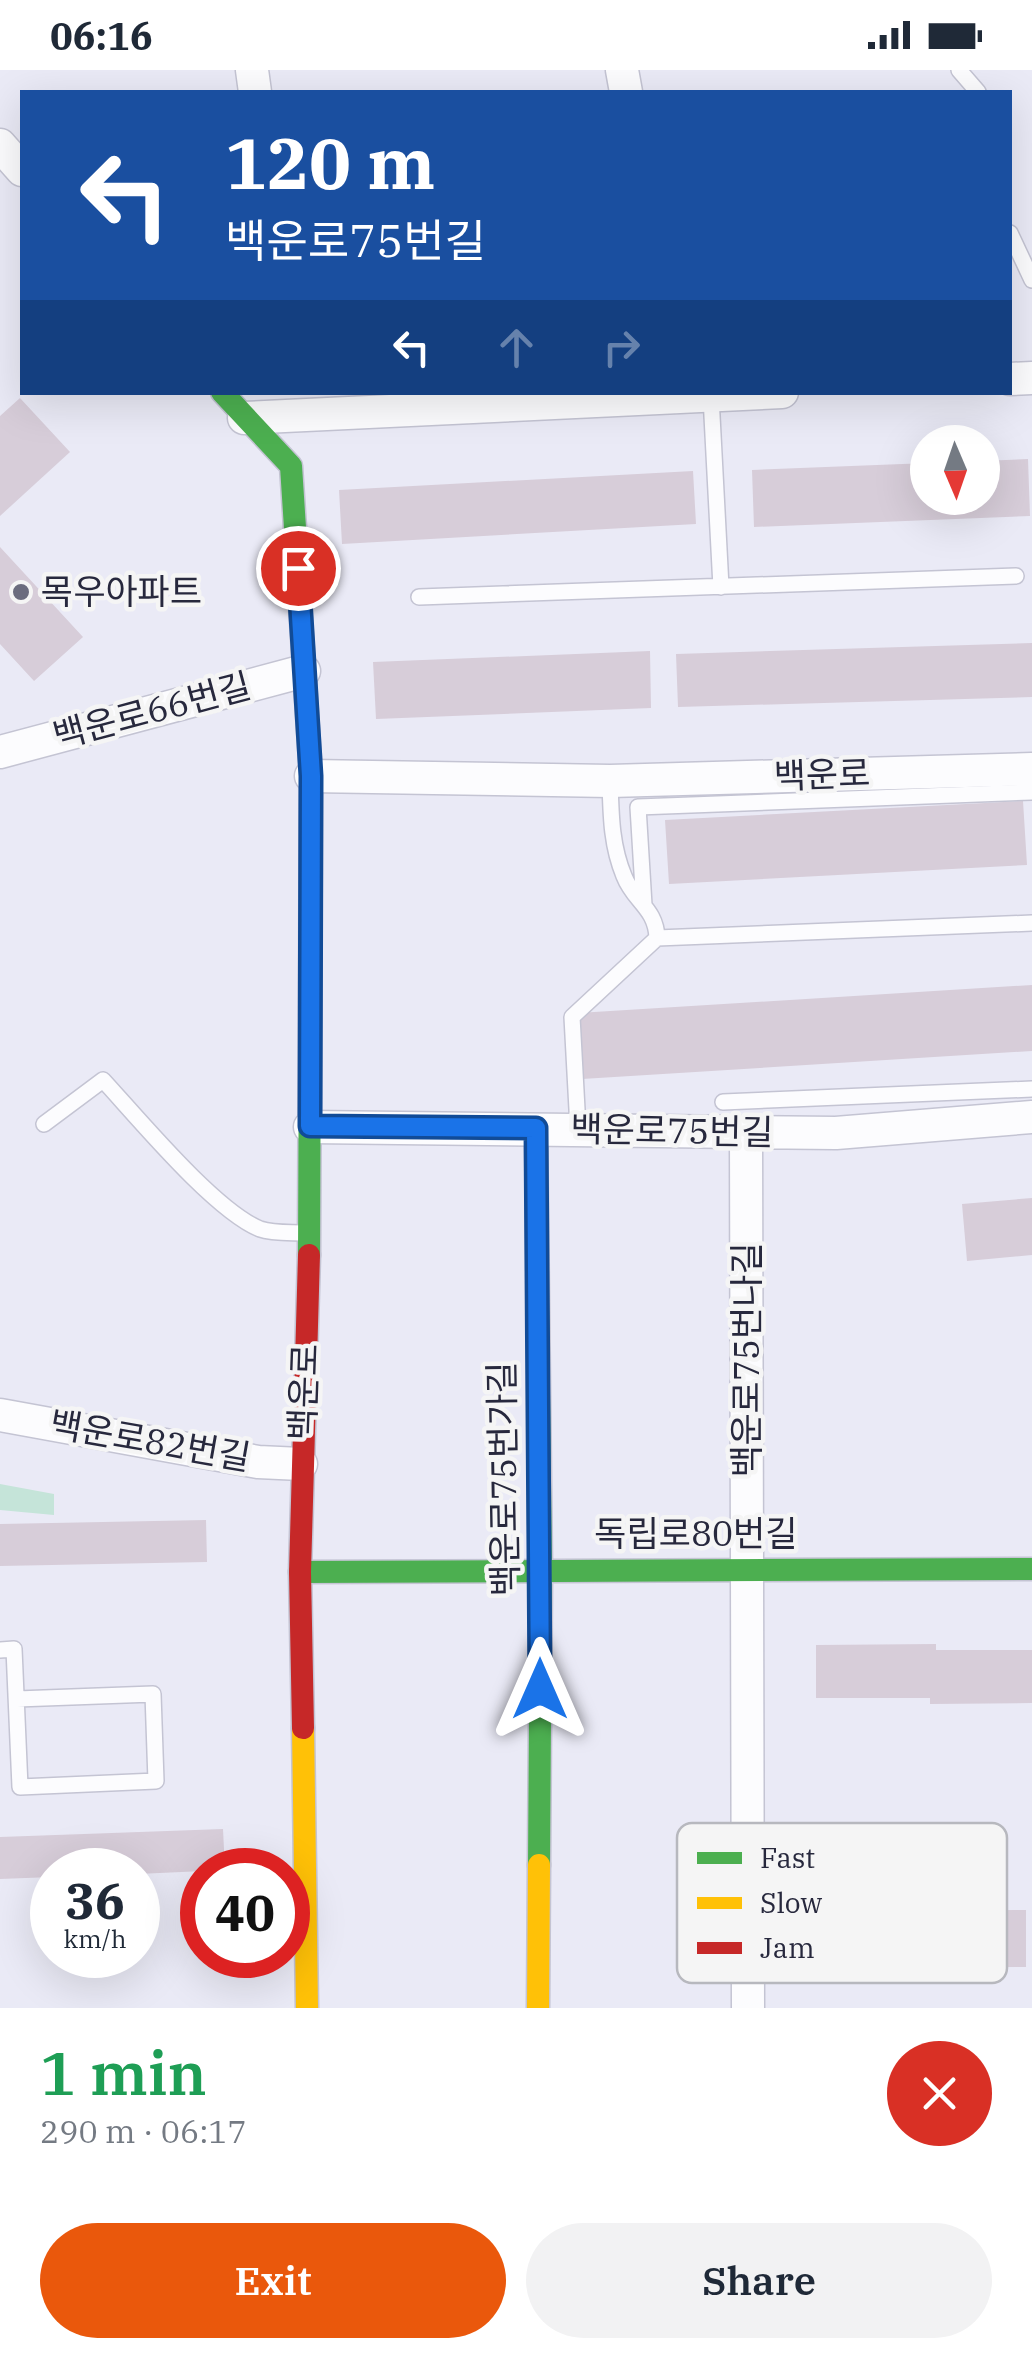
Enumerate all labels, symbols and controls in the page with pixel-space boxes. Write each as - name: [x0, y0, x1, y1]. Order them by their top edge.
- text: 06:16: [50, 11, 153, 60]
- text: 120 m: [225, 117, 435, 208]
- icon: left: [60, 130, 190, 260]
- text: 백운로75번길: [225, 211, 486, 269]
- icon: left: [384, 320, 439, 375]
- icon: ahead: [489, 320, 544, 375]
- icon: right: [594, 320, 649, 375]
- north arrow: [910, 425, 1000, 515]
- map controls: [910, 425, 1000, 515]
- pin: [256, 526, 341, 611]
- icon: arrive: [271, 541, 326, 596]
- place label: 목우아파트: [41, 568, 202, 614]
- marker: 목우아파트: [10, 581, 32, 603]
- street label: 백운로66번길: [48, 662, 256, 759]
- street label: 백운로: [773, 749, 871, 799]
- street label: 백운로75번길: [570, 1105, 774, 1155]
- street label: 백운로75번나길: [723, 1242, 769, 1478]
- street label: 백운로: [278, 1343, 328, 1441]
- street label: 백운로75번가길: [478, 1361, 528, 1597]
- street label: 백운로82번길: [46, 1400, 254, 1480]
- street label: 독립로80번길: [594, 1510, 798, 1556]
- position arrow: [488, 1637, 592, 1741]
- legend: [677, 1823, 1007, 1983]
- text: Fast: [760, 1839, 815, 1876]
- speed limit sign: 40: [180, 1848, 310, 1978]
- text: 36: [65, 1868, 125, 1933]
- text: Slow: [760, 1884, 822, 1921]
- text: km/h: [63, 1922, 127, 1955]
- text: Jam: [760, 1929, 815, 1966]
- text: 1 min: [40, 2033, 207, 2112]
- button: close: [887, 2041, 992, 2146]
- text: 290 m · 06:17: [40, 2110, 247, 2152]
- button: Exit: [40, 2223, 506, 2338]
- button: Share: [526, 2223, 992, 2338]

